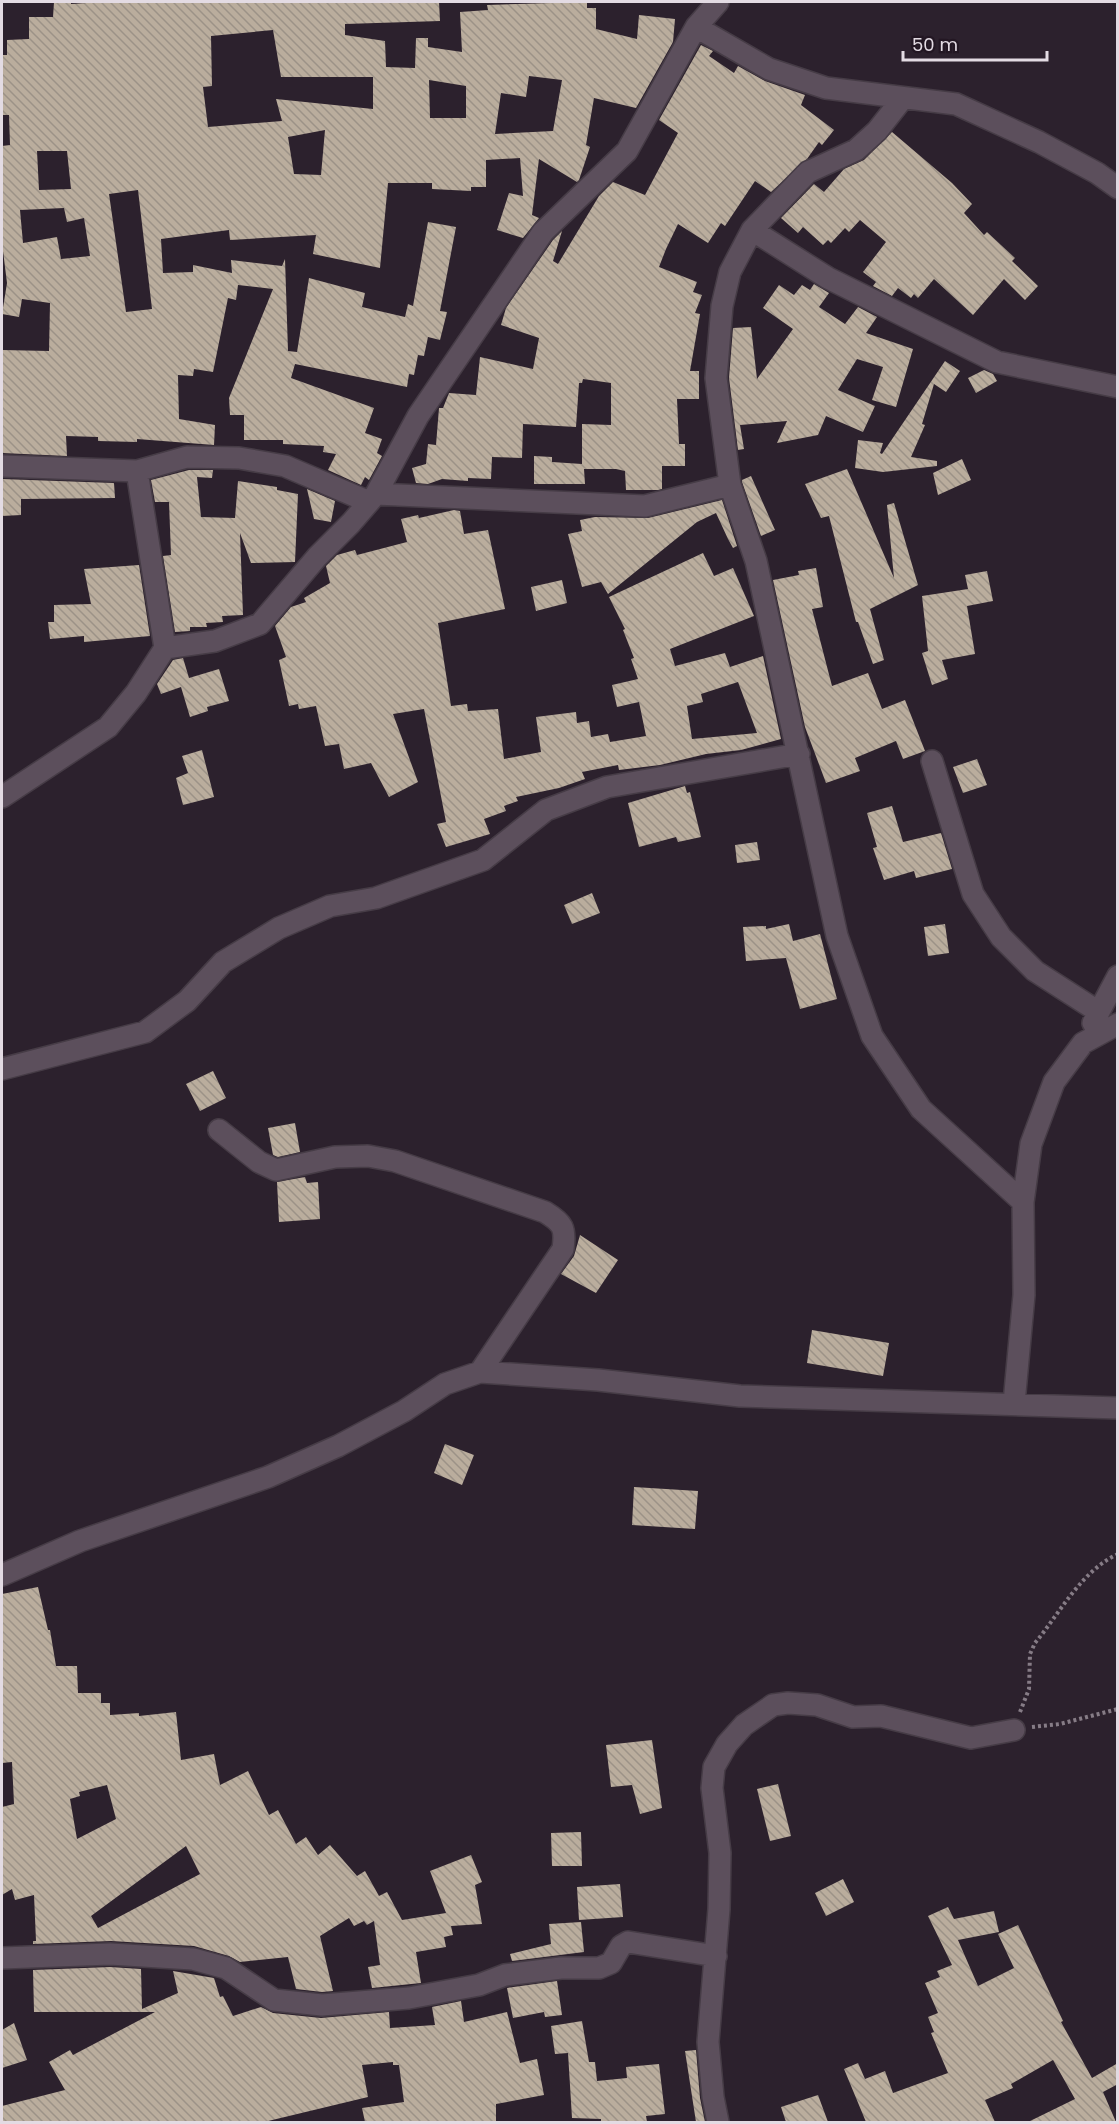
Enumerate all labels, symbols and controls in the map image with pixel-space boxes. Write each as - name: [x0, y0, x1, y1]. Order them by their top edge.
- scale bar: [903, 24, 1047, 62]
- text: 50 m: [912, 32, 958, 57]

